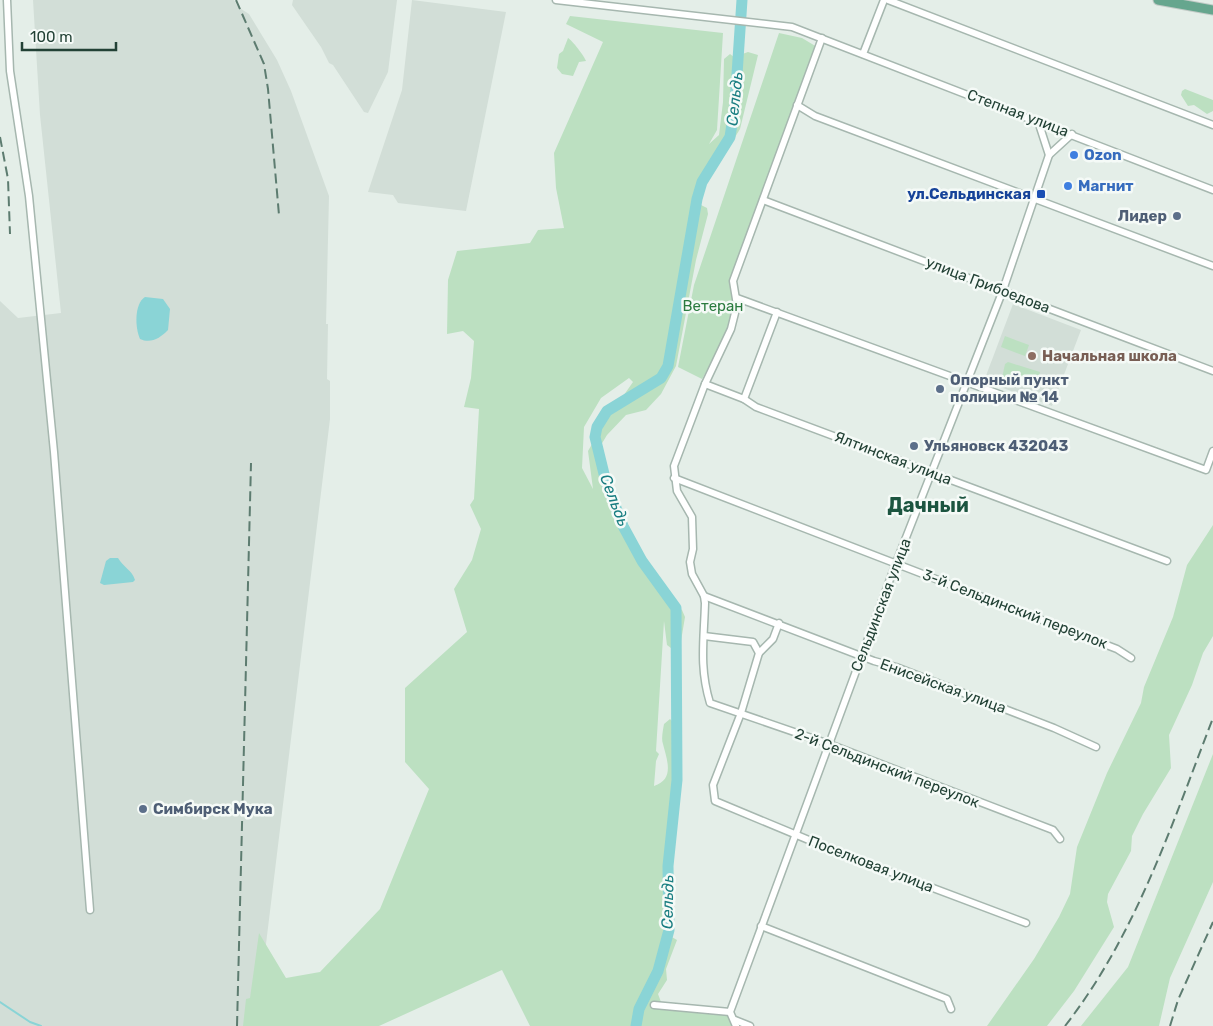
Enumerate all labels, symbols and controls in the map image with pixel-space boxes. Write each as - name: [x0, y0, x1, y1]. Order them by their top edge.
- scale bar: [22, 20, 116, 52]
- text: 100 m: [30, 28, 72, 46]
- water label: Сельдь: [722, 71, 747, 127]
- street label: Степная улица: [965, 85, 1071, 141]
- place label: Ozon: [1084, 146, 1122, 164]
- marker: Ozon: [1068, 149, 1080, 161]
- place label: Магнит: [1078, 177, 1134, 195]
- marker: Магнит: [1062, 180, 1074, 192]
- place label: ул.Сельдинская: [907, 185, 1031, 203]
- marker: ул.Сельдинская: [1035, 188, 1047, 200]
- place label: Лидер: [1118, 207, 1167, 225]
- marker: Лидер: [1171, 210, 1183, 222]
- street label: улица Грибоедова: [923, 253, 1053, 317]
- park label: Ветеран: [683, 297, 743, 315]
- place label: Начальная школа: [1042, 347, 1177, 365]
- marker: Начальная школа: [1026, 350, 1038, 362]
- place label: Опорный пункт полиции № 14: [950, 371, 1069, 406]
- marker: Опорный пункт полиции № 14: [934, 383, 946, 395]
- street label: Ялтинская улица: [832, 427, 954, 489]
- place label: Ульяновск 432043: [924, 437, 1069, 455]
- marker: Ульяновск 432043: [908, 440, 920, 452]
- water label: Сельдь: [596, 471, 633, 529]
- district label: Дачный: [887, 493, 969, 517]
- street label: Сельдинская улица: [847, 536, 915, 674]
- street label: 3-й Сельдинский переулок: [920, 565, 1110, 653]
- street label: Енисейская улица: [878, 655, 1008, 717]
- street label: 2-й Сельдинский переулок: [792, 724, 982, 812]
- place label: Симбирск Мука: [153, 800, 273, 818]
- marker: Симбирск Мука: [137, 803, 149, 815]
- street label: Поселковая улица: [806, 832, 936, 896]
- water label: Сельдь: [658, 875, 677, 929]

